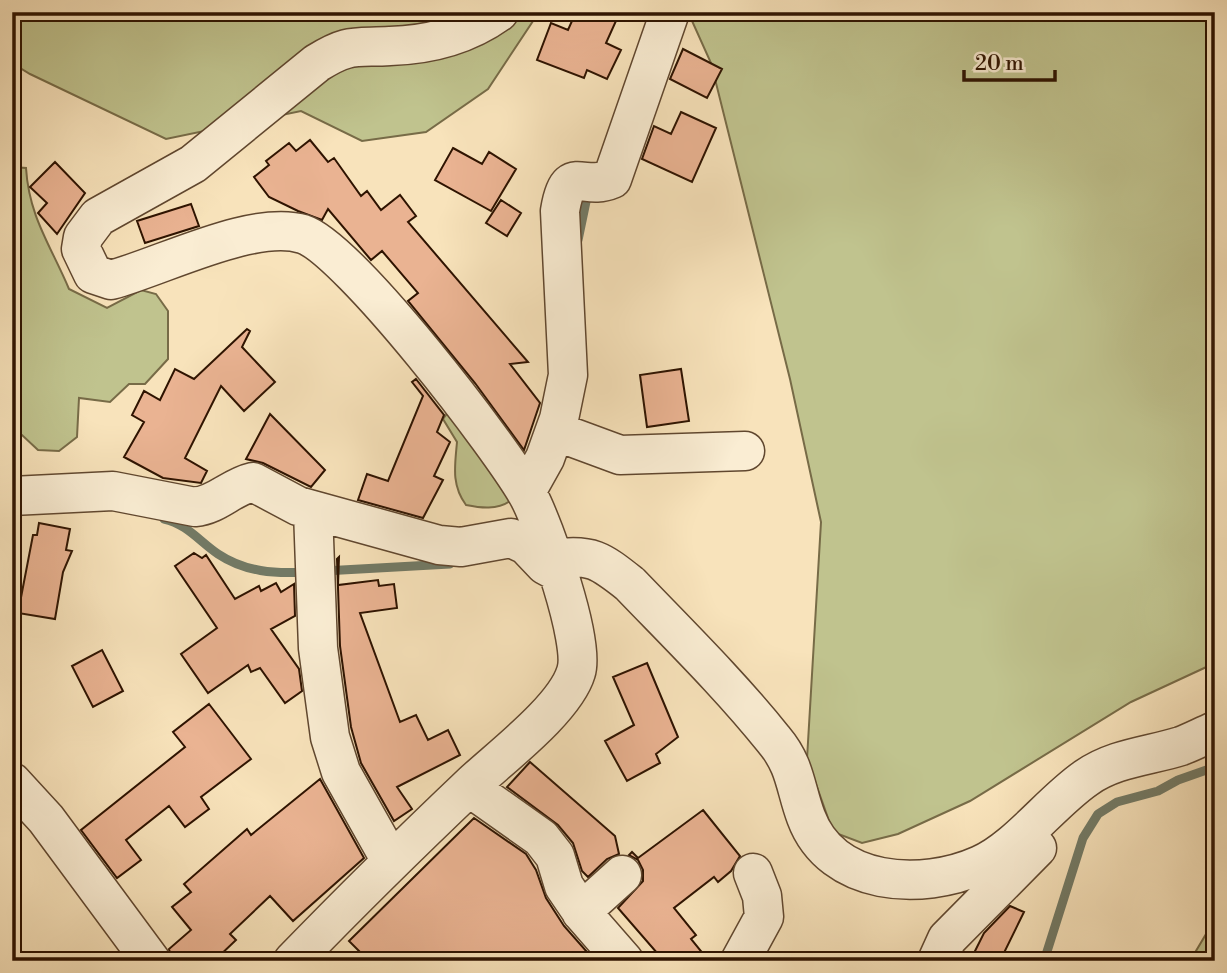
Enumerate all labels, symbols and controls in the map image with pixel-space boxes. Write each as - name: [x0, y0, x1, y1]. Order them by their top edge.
- scale bar: [964, 38, 1056, 82]
- text: 20 m: [975, 51, 1024, 77]

